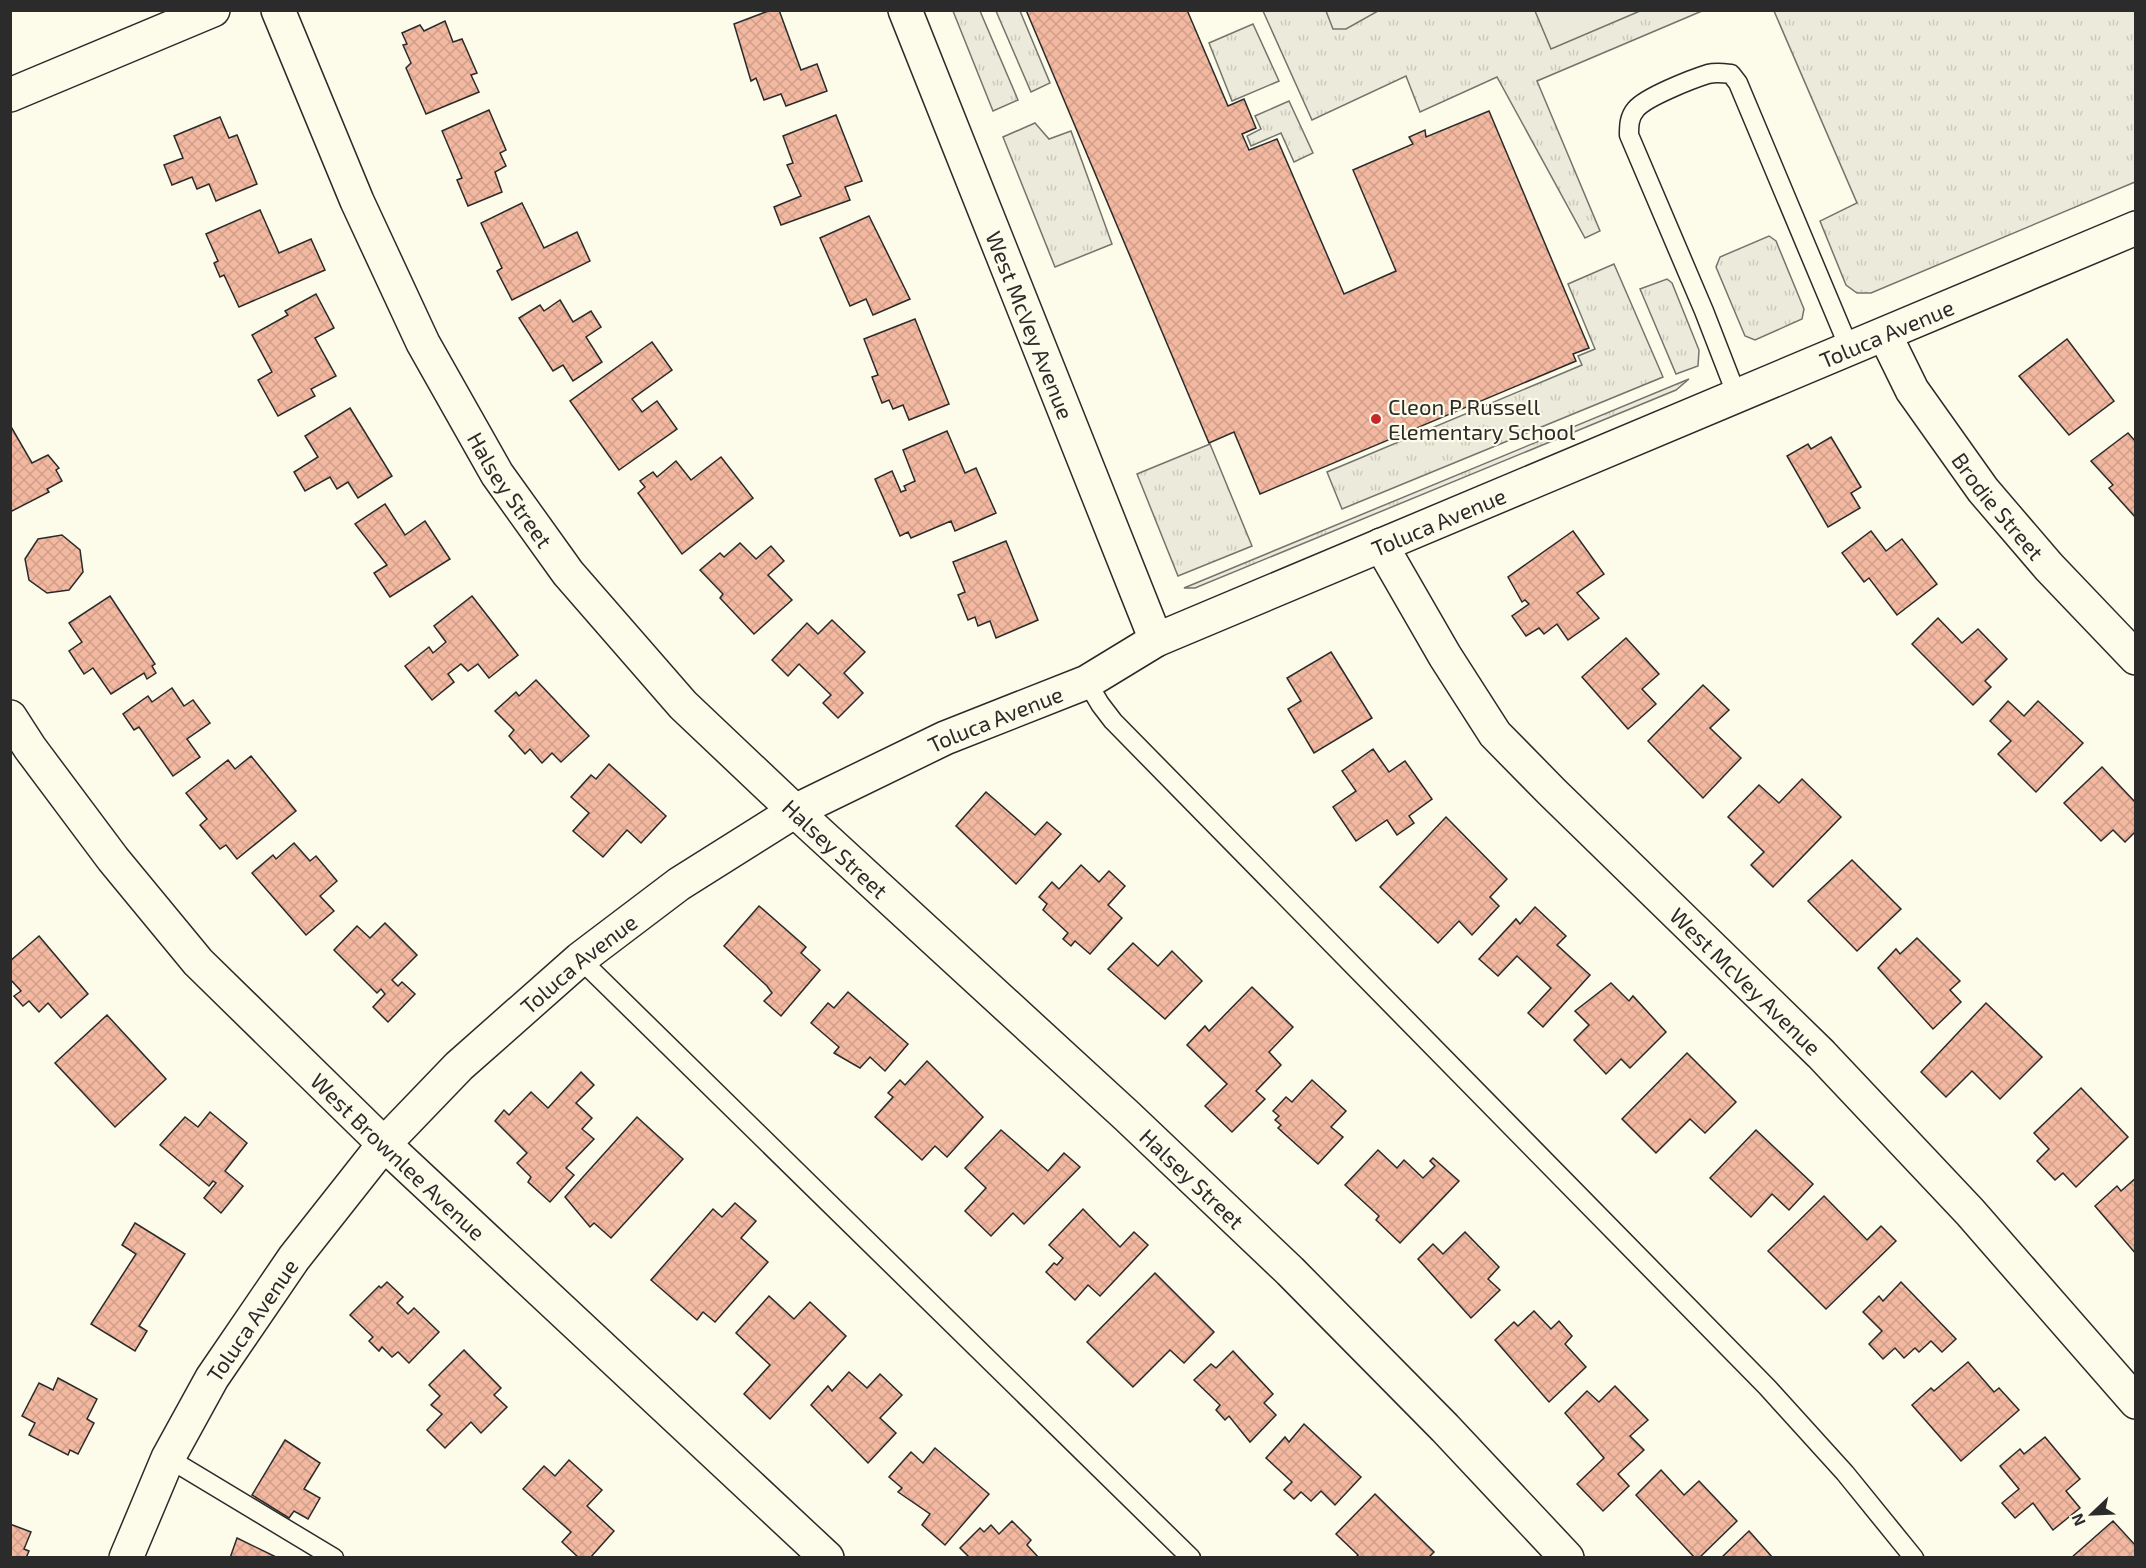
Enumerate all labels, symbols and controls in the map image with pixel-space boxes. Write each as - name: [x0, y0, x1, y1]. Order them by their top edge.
- street label: West McVey Avenue: [981, 227, 1080, 423]
- street label: Toluca Avenue: [1816, 293, 1957, 373]
- place label: Cleon P Russell Elementary School: [1388, 393, 1576, 444]
- marker: Cleon P Russell Elementary School: [1369, 412, 1383, 426]
- street label: Halsey Street: [463, 427, 558, 552]
- street label: Brodie Street: [1947, 447, 2050, 565]
- street label: Toluca Avenue: [1368, 482, 1509, 561]
- street label: Toluca Avenue: [923, 680, 1066, 757]
- street label: Halsey Street: [778, 794, 894, 903]
- street label: West McVey Avenue: [1665, 902, 1827, 1060]
- street label: Toluca Avenue: [515, 908, 642, 1019]
- street label: West Brownlee Avenue: [306, 1067, 491, 1245]
- street label: Halsey Street: [1135, 1123, 1250, 1234]
- street label: Toluca Avenue: [201, 1254, 303, 1386]
- north arrow: [2062, 1484, 2122, 1544]
- text: N: [2067, 1511, 2089, 1529]

